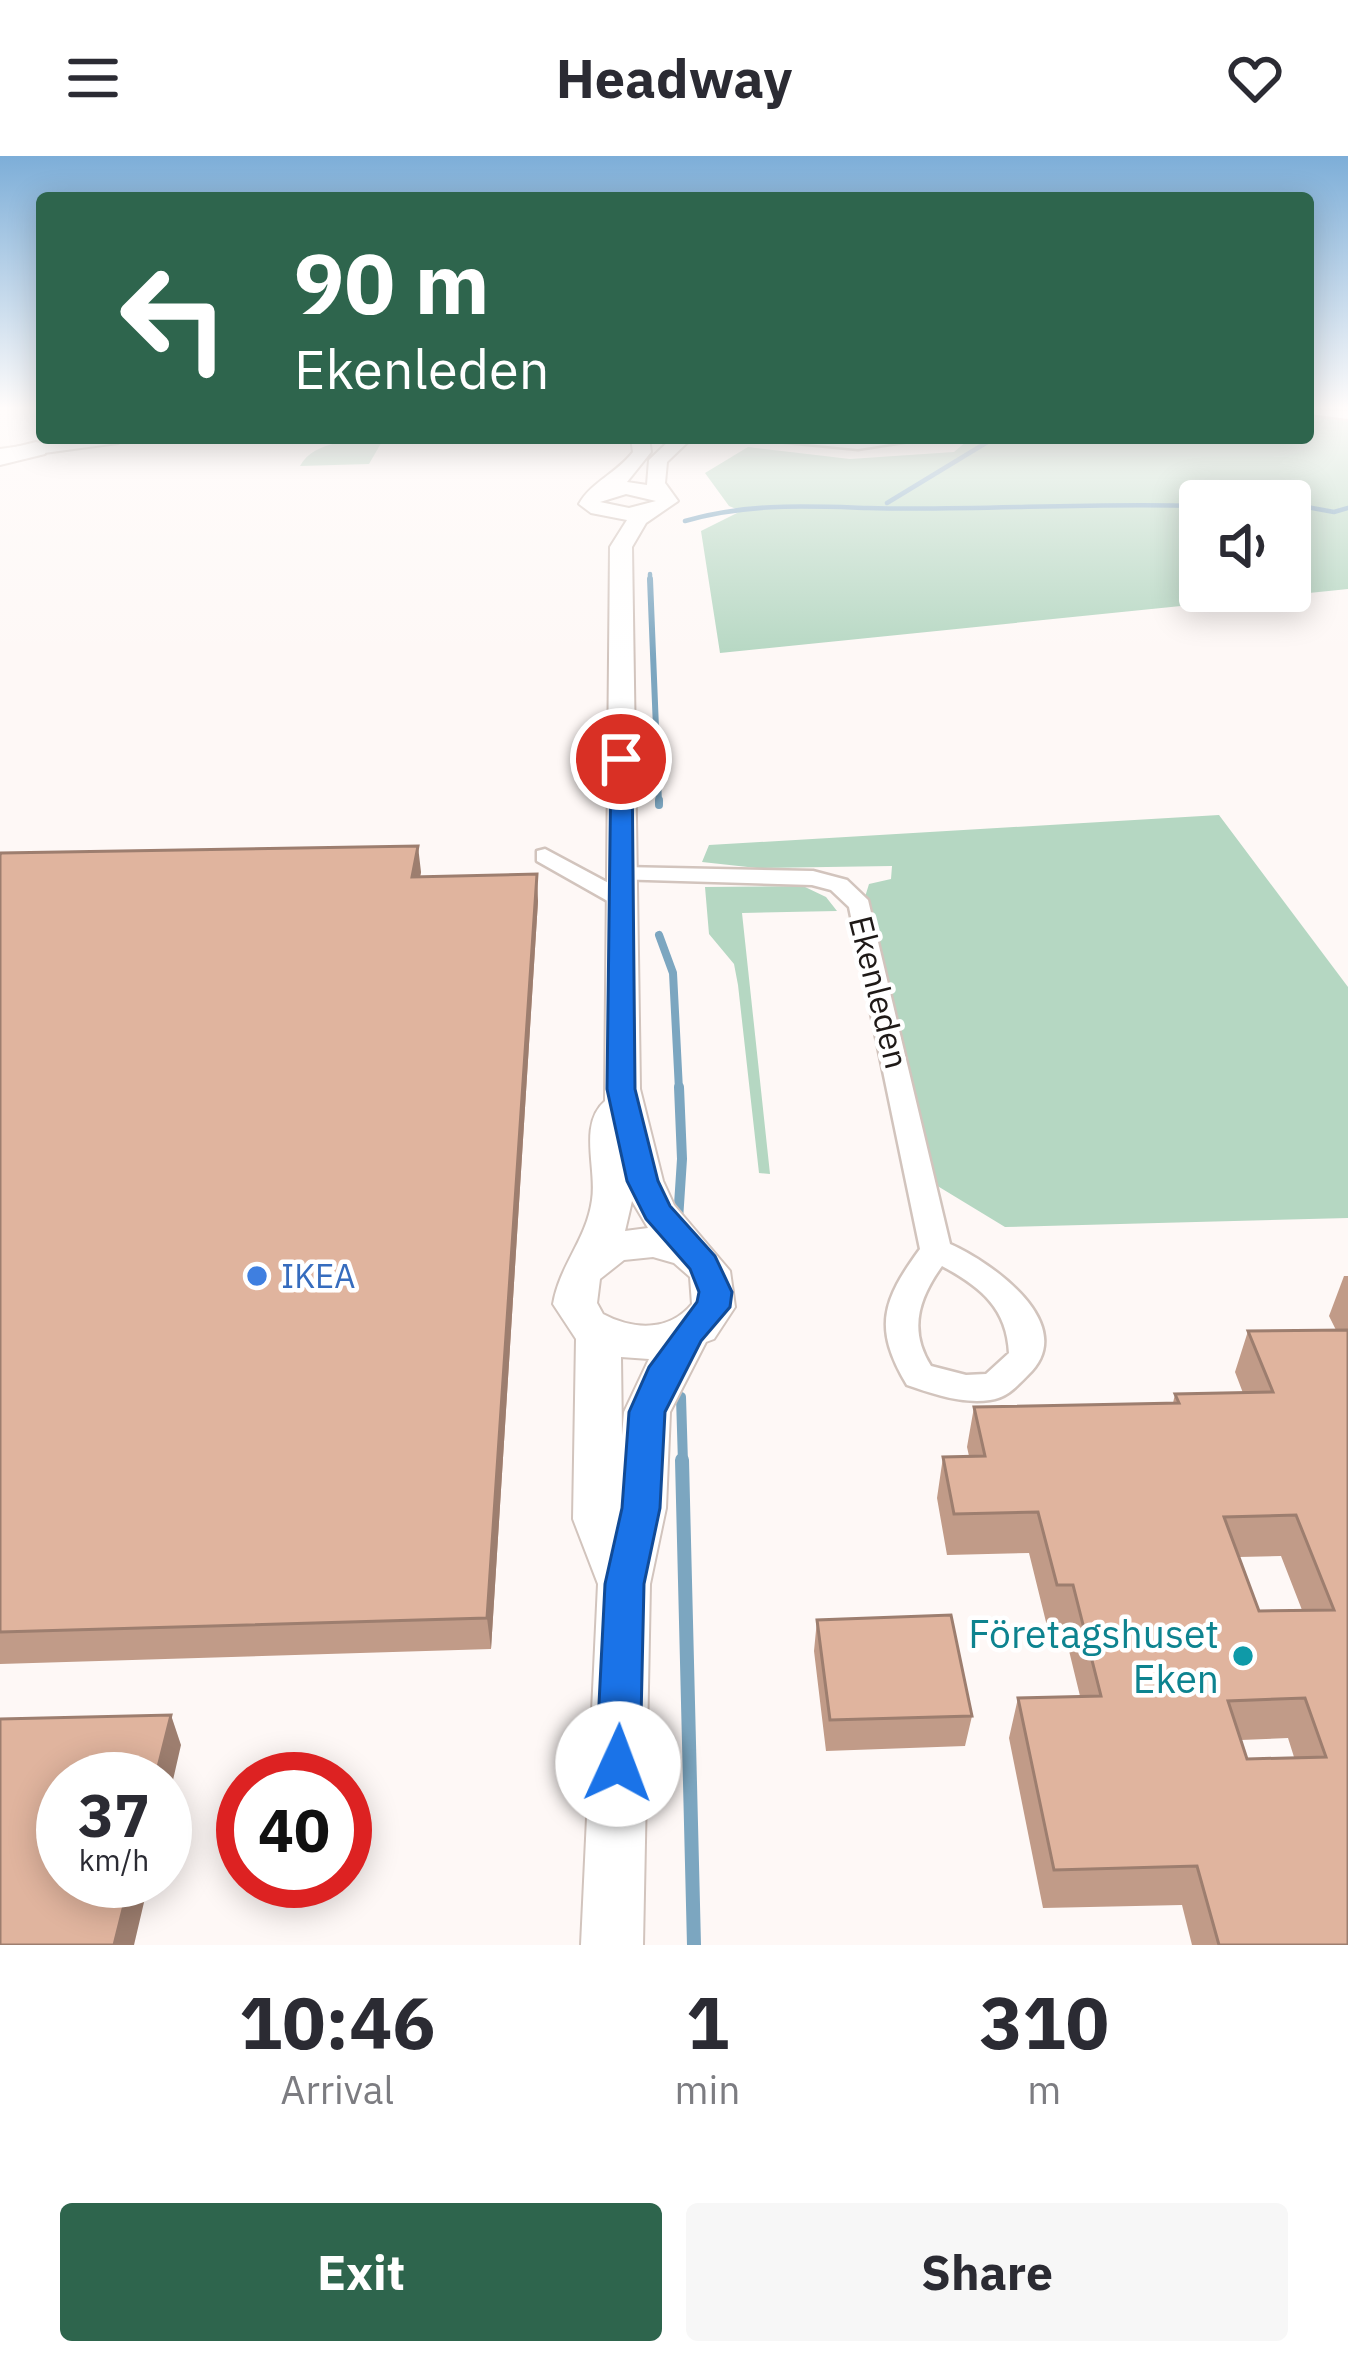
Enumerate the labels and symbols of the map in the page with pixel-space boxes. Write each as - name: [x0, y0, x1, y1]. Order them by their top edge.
- pin: [570, 708, 672, 810]
- street label: Ekenleden: [840, 911, 919, 1073]
- place label: IKEA: [281, 1254, 356, 1297]
- marker: IKEA: [244, 1263, 270, 1289]
- place label: Företagshuset Eken: [968, 1608, 1219, 1704]
- marker: Företagshuset Eken: [1230, 1643, 1256, 1669]
- position arrow: [555, 1701, 681, 1827]
- speed limit sign: 40: [216, 1752, 372, 1908]

